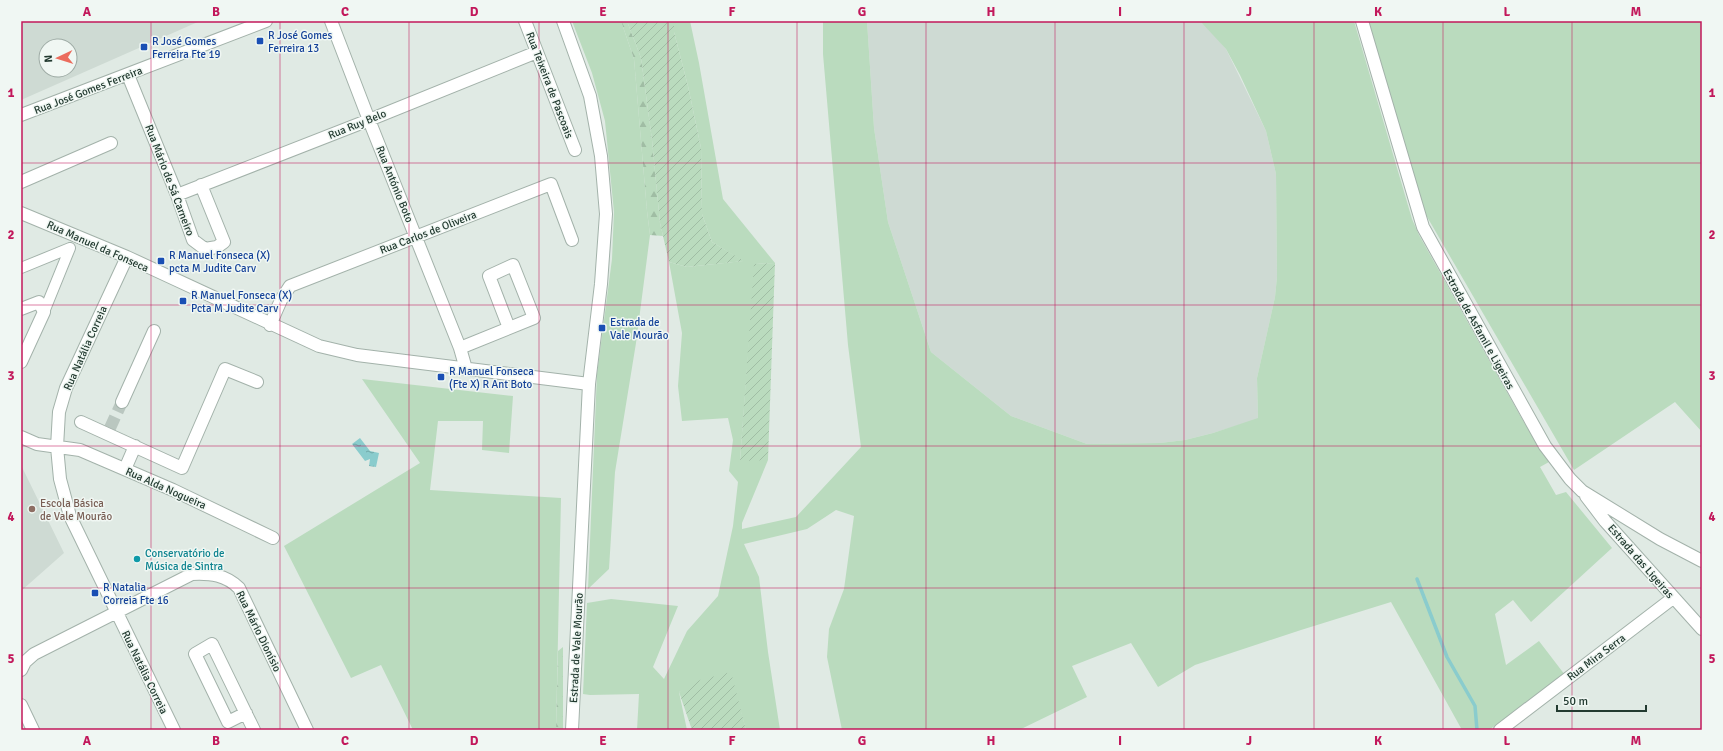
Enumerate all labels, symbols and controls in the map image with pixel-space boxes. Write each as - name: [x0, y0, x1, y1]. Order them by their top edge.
- text: A: [83, 4, 92, 20]
- text: B: [212, 4, 220, 20]
- text: C: [341, 4, 349, 20]
- text: D: [470, 4, 479, 20]
- text: E: [599, 4, 607, 20]
- text: F: [729, 4, 736, 20]
- text: G: [858, 4, 866, 20]
- text: H: [987, 4, 995, 20]
- text: I: [1118, 4, 1122, 20]
- text: J: [1246, 4, 1252, 20]
- text: K: [1374, 4, 1382, 20]
- text: L: [1504, 4, 1511, 20]
- text: M: [1631, 4, 1642, 20]
- place label: R José Gomes Ferreira 13: [268, 29, 332, 55]
- street label: Rua Teixeira de Pascoais: [523, 30, 576, 140]
- place label: R José Gomes Ferreira Fte 19: [152, 35, 220, 61]
- marker: R José Gomes Ferreira 13: [255, 36, 265, 46]
- north arrow: [38, 38, 78, 78]
- marker: R José Gomes Ferreira Fte 19: [139, 42, 149, 52]
- text: N: [42, 54, 55, 63]
- street label: Rua José Gomes Ferreira: [32, 64, 145, 117]
- text: 1: [7, 85, 15, 101]
- text: 1: [1708, 85, 1716, 101]
- street label: Rua Ruy Belo: [326, 107, 388, 142]
- street label: Rua Mário de Sá Carneiro: [142, 123, 197, 238]
- street label: Rua António Boto: [373, 144, 416, 225]
- street label: Rua Carlos de Oliveira: [378, 208, 479, 257]
- street label: Rua Manuel da Fonseca: [45, 218, 151, 275]
- text: 2: [7, 227, 15, 243]
- text: 2: [1708, 227, 1716, 243]
- place label: R Manuel Fonseca (X) pcta M Judite Carv: [169, 249, 270, 275]
- marker: R Manuel Fonseca (X) pcta M Judite Carv: [156, 256, 166, 266]
- street label: Estrada de Asfamil e Ligeiras: [1440, 267, 1517, 392]
- place label: R Manuel Fonseca (X) Pcta M Judite Carv: [191, 289, 292, 315]
- marker: R Manuel Fonseca (X) Pcta M Judite Carv: [178, 296, 188, 306]
- street label: Rua Natália Correia: [61, 304, 110, 392]
- place label: Estrada de Vale Mourão: [610, 316, 669, 342]
- marker: Estrada de Vale Mourão: [597, 323, 607, 333]
- place label: R Manuel Fonseca (Fte X) R Ant Boto: [449, 365, 534, 391]
- text: 3: [7, 368, 15, 384]
- text: 3: [1708, 368, 1716, 384]
- marker: R Manuel Fonseca (Fte X) R Ant Boto: [436, 372, 446, 382]
- street label: Rua Alda Nogueira: [123, 465, 209, 512]
- place label: Escola Básica de Vale Mourão: [40, 497, 112, 523]
- marker: Escola Básica de Vale Mourão: [27, 504, 37, 514]
- text: 4: [7, 509, 15, 525]
- text: 4: [1708, 509, 1716, 525]
- street label: Estrada das Ligeiras: [1605, 522, 1676, 601]
- place label: Conservatório de Música de Sintra: [145, 547, 225, 573]
- marker: Conservatório de Música de Sintra: [132, 554, 142, 564]
- place label: R Natalia Correia Fte 16: [103, 581, 169, 607]
- marker: R Natalia Correia Fte 16: [90, 588, 100, 598]
- street label: Rua Mário Dionísio: [233, 589, 284, 674]
- street label: Estrada de Vale Mourão: [567, 592, 586, 703]
- street label: Rua Natália Correia: [119, 628, 171, 716]
- street label: Rua Mira Serra: [1565, 631, 1628, 683]
- text: 5: [7, 651, 15, 667]
- text: 5: [1708, 651, 1716, 667]
- scale bar: [1557, 687, 1646, 713]
- text: 50 m: [1563, 694, 1588, 709]
- text: A: [83, 733, 92, 749]
- text: B: [212, 733, 220, 749]
- text: C: [341, 733, 349, 749]
- text: D: [470, 733, 479, 749]
- text: E: [599, 733, 607, 749]
- text: F: [729, 733, 736, 749]
- text: G: [858, 733, 866, 749]
- text: H: [987, 733, 995, 749]
- text: I: [1118, 733, 1122, 749]
- text: J: [1246, 733, 1252, 749]
- text: K: [1374, 733, 1382, 749]
- text: L: [1504, 733, 1511, 749]
- text: M: [1631, 733, 1642, 749]

